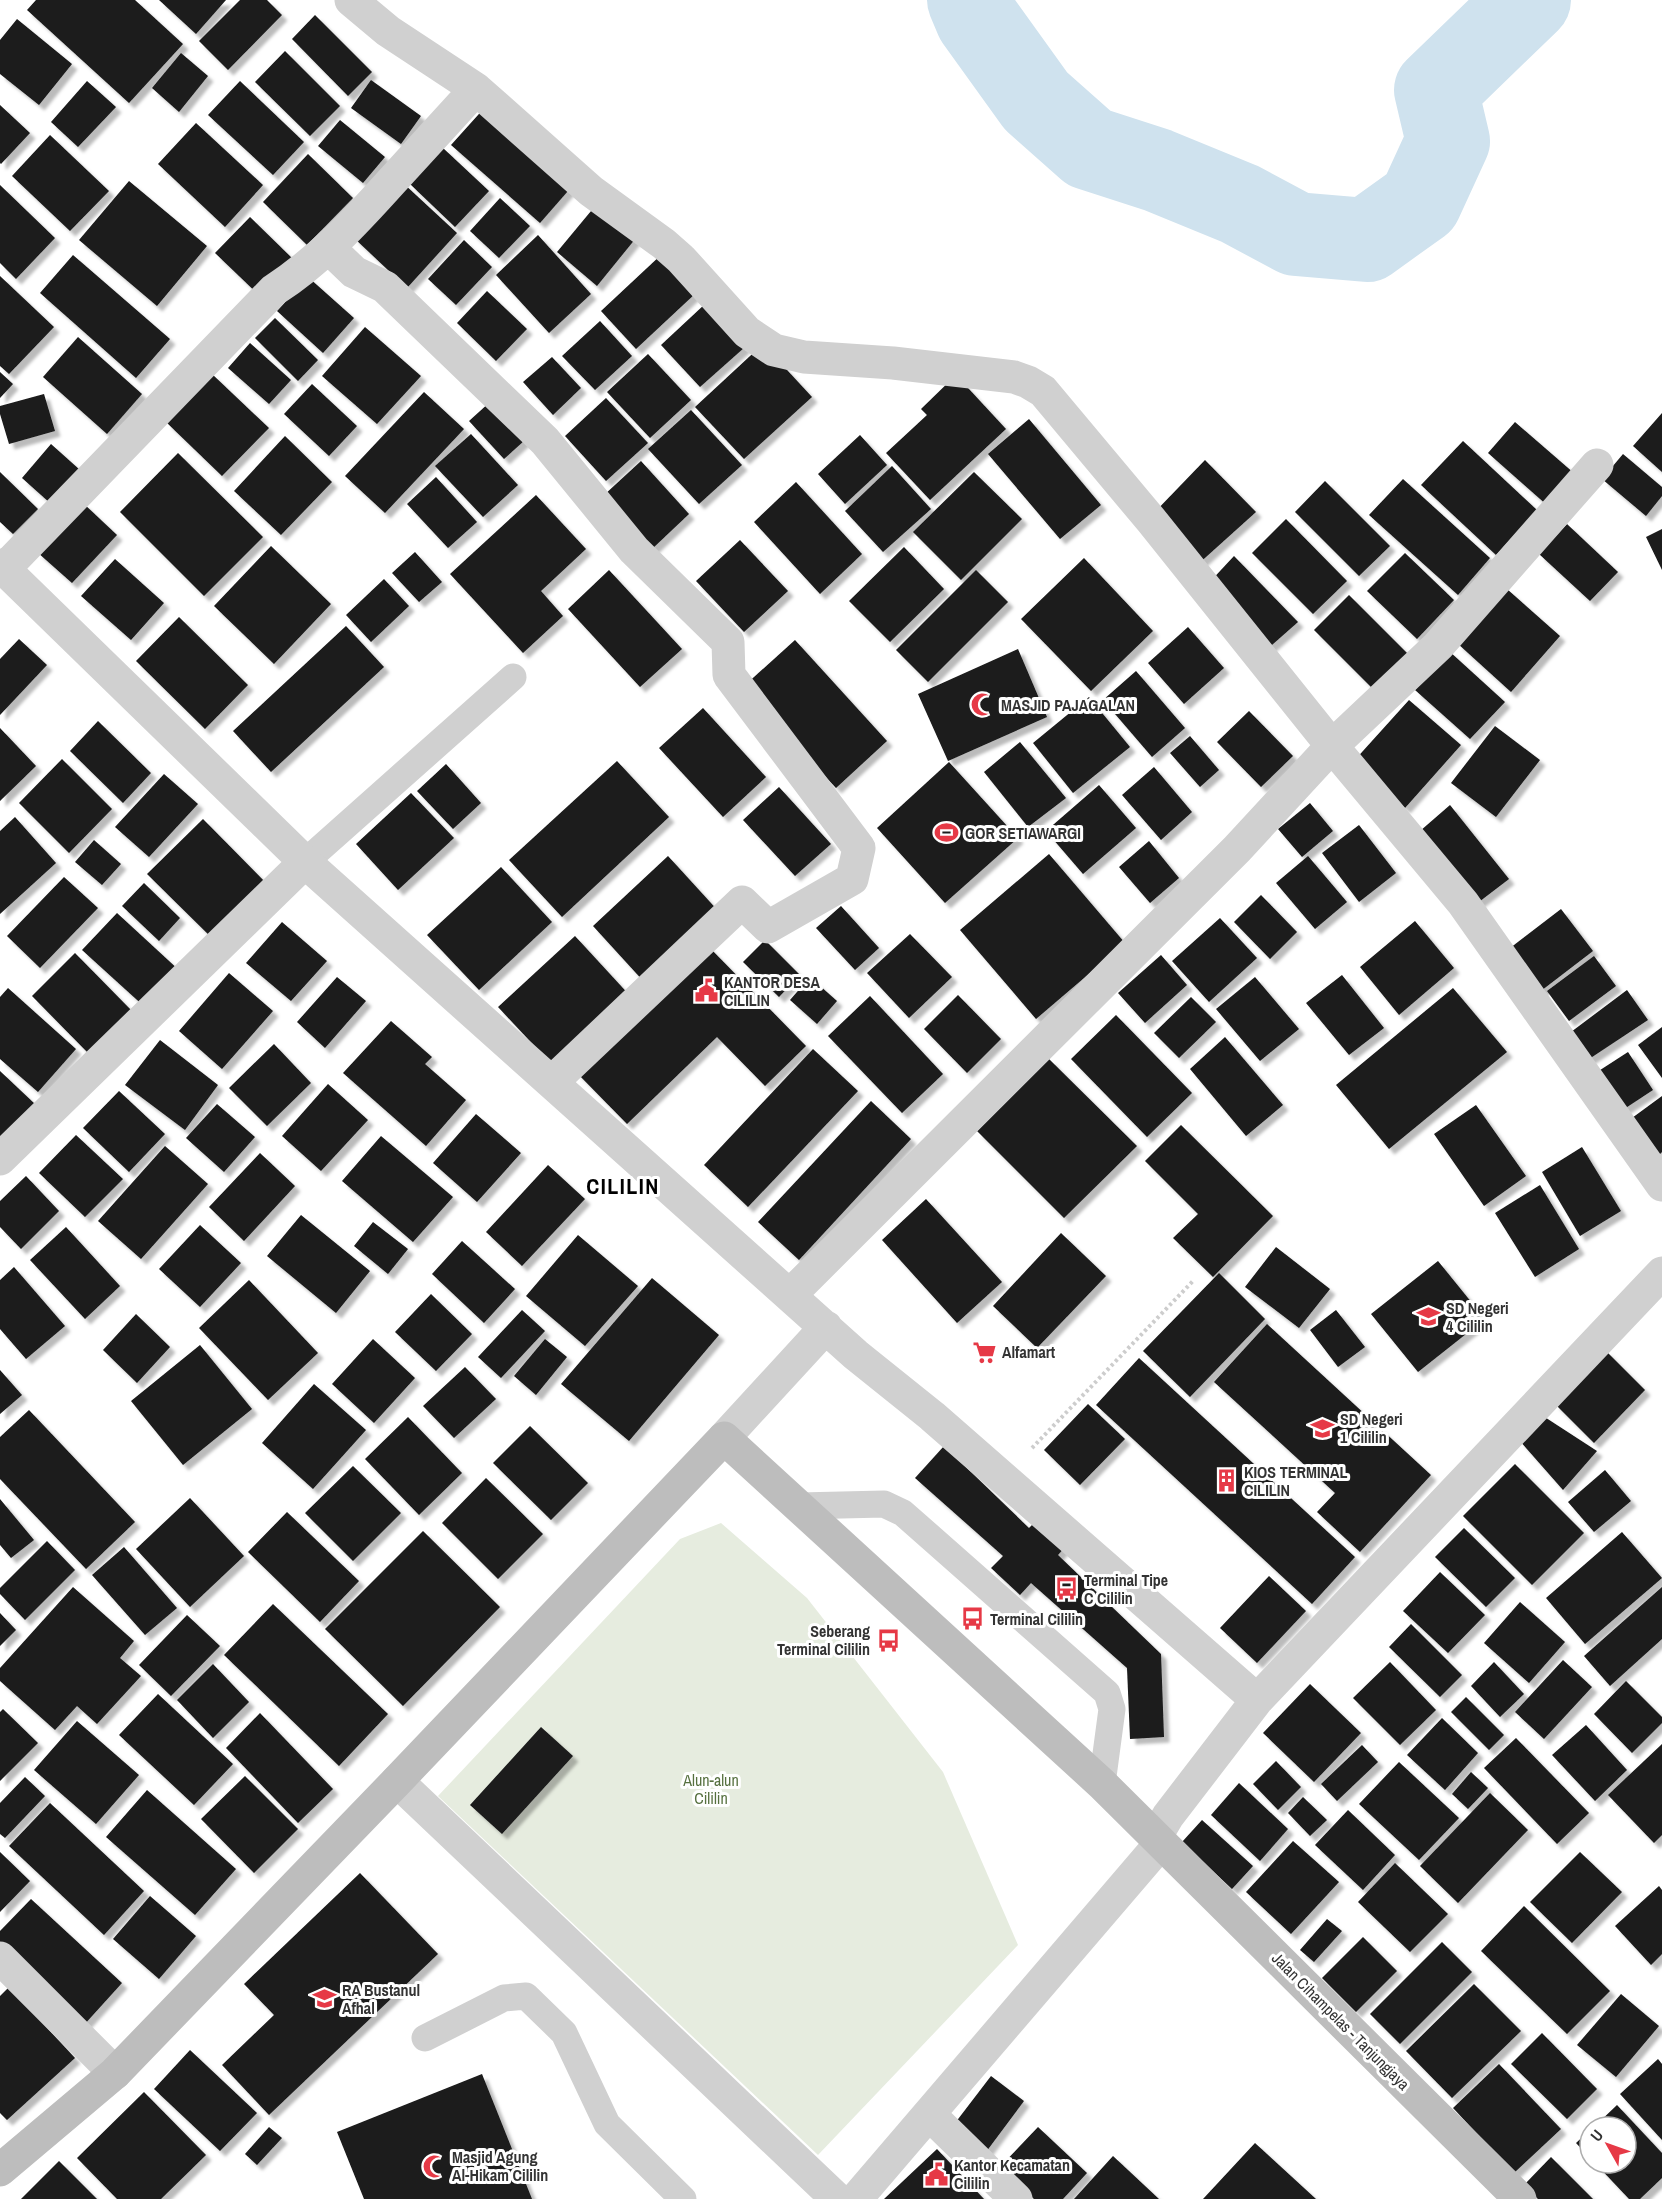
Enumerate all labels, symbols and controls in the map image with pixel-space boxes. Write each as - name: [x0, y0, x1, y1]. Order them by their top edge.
- mosque icon: MASJID PAJAGALAN: [970, 692, 996, 718]
- place label: MASJID PAJAGALAN: [1001, 694, 1135, 716]
- sports icon: GOR SETIAWARGI: [934, 820, 960, 846]
- place label: GOR SETIAWARGI: [965, 822, 1081, 844]
- place label: KANTOR DESA CILILIN: [724, 971, 821, 1011]
- public building icon: KANTOR DESA CILILIN: [693, 978, 719, 1004]
- district label: CILILIN: [586, 1171, 660, 1201]
- place label: SD Negeri 4 Cililin: [1446, 1297, 1509, 1337]
- school or university icon: SD Negeri 4 Cililin: [1415, 1304, 1441, 1330]
- supermarket icon: Alfamart: [971, 1339, 997, 1365]
- place label: Alfamart: [1002, 1341, 1056, 1363]
- place label: SD Negeri 1 Cililin: [1340, 1408, 1403, 1448]
- school or university icon: SD Negeri 1 Cililin: [1309, 1415, 1335, 1441]
- place label: KIOS TERMINAL CILILIN: [1244, 1461, 1348, 1501]
- building icon: KIOS TERMINAL CILILIN: [1213, 1468, 1239, 1494]
- place label: Terminal Tipe C Cililin: [1084, 1569, 1168, 1609]
- bus stop icon: Terminal Tipe C Cililin: [1053, 1576, 1079, 1602]
- bus stop icon: Terminal Cililin: [959, 1606, 985, 1632]
- place label: Terminal Cililin: [990, 1608, 1083, 1630]
- place label: Seberang Terminal Cililin: [777, 1620, 870, 1660]
- bus stop icon: Seberang Terminal Cililin: [875, 1627, 901, 1653]
- park label: Alun-alun Cililin: [682, 1769, 739, 1809]
- street label: Jalan Cihampelas - Tanjungjaya: [1267, 1947, 1415, 2095]
- place label: RA Bustanul Afhal: [342, 1979, 420, 2019]
- school or university icon: RA Bustanul Afhal: [311, 1986, 337, 2012]
- north arrow: [1578, 2115, 1638, 2175]
- text: U: [1585, 2125, 1608, 2146]
- place label: Masjid Agung Al-Hikam Cililin: [452, 2146, 548, 2186]
- mosque icon: Masjid Agung Al-Hikam Cililin: [421, 2153, 447, 2179]
- place label: Kantor Kecamatan Cililin: [954, 2154, 1070, 2194]
- public building icon: Kantor Kecamatan Cililin: [923, 2161, 949, 2187]

